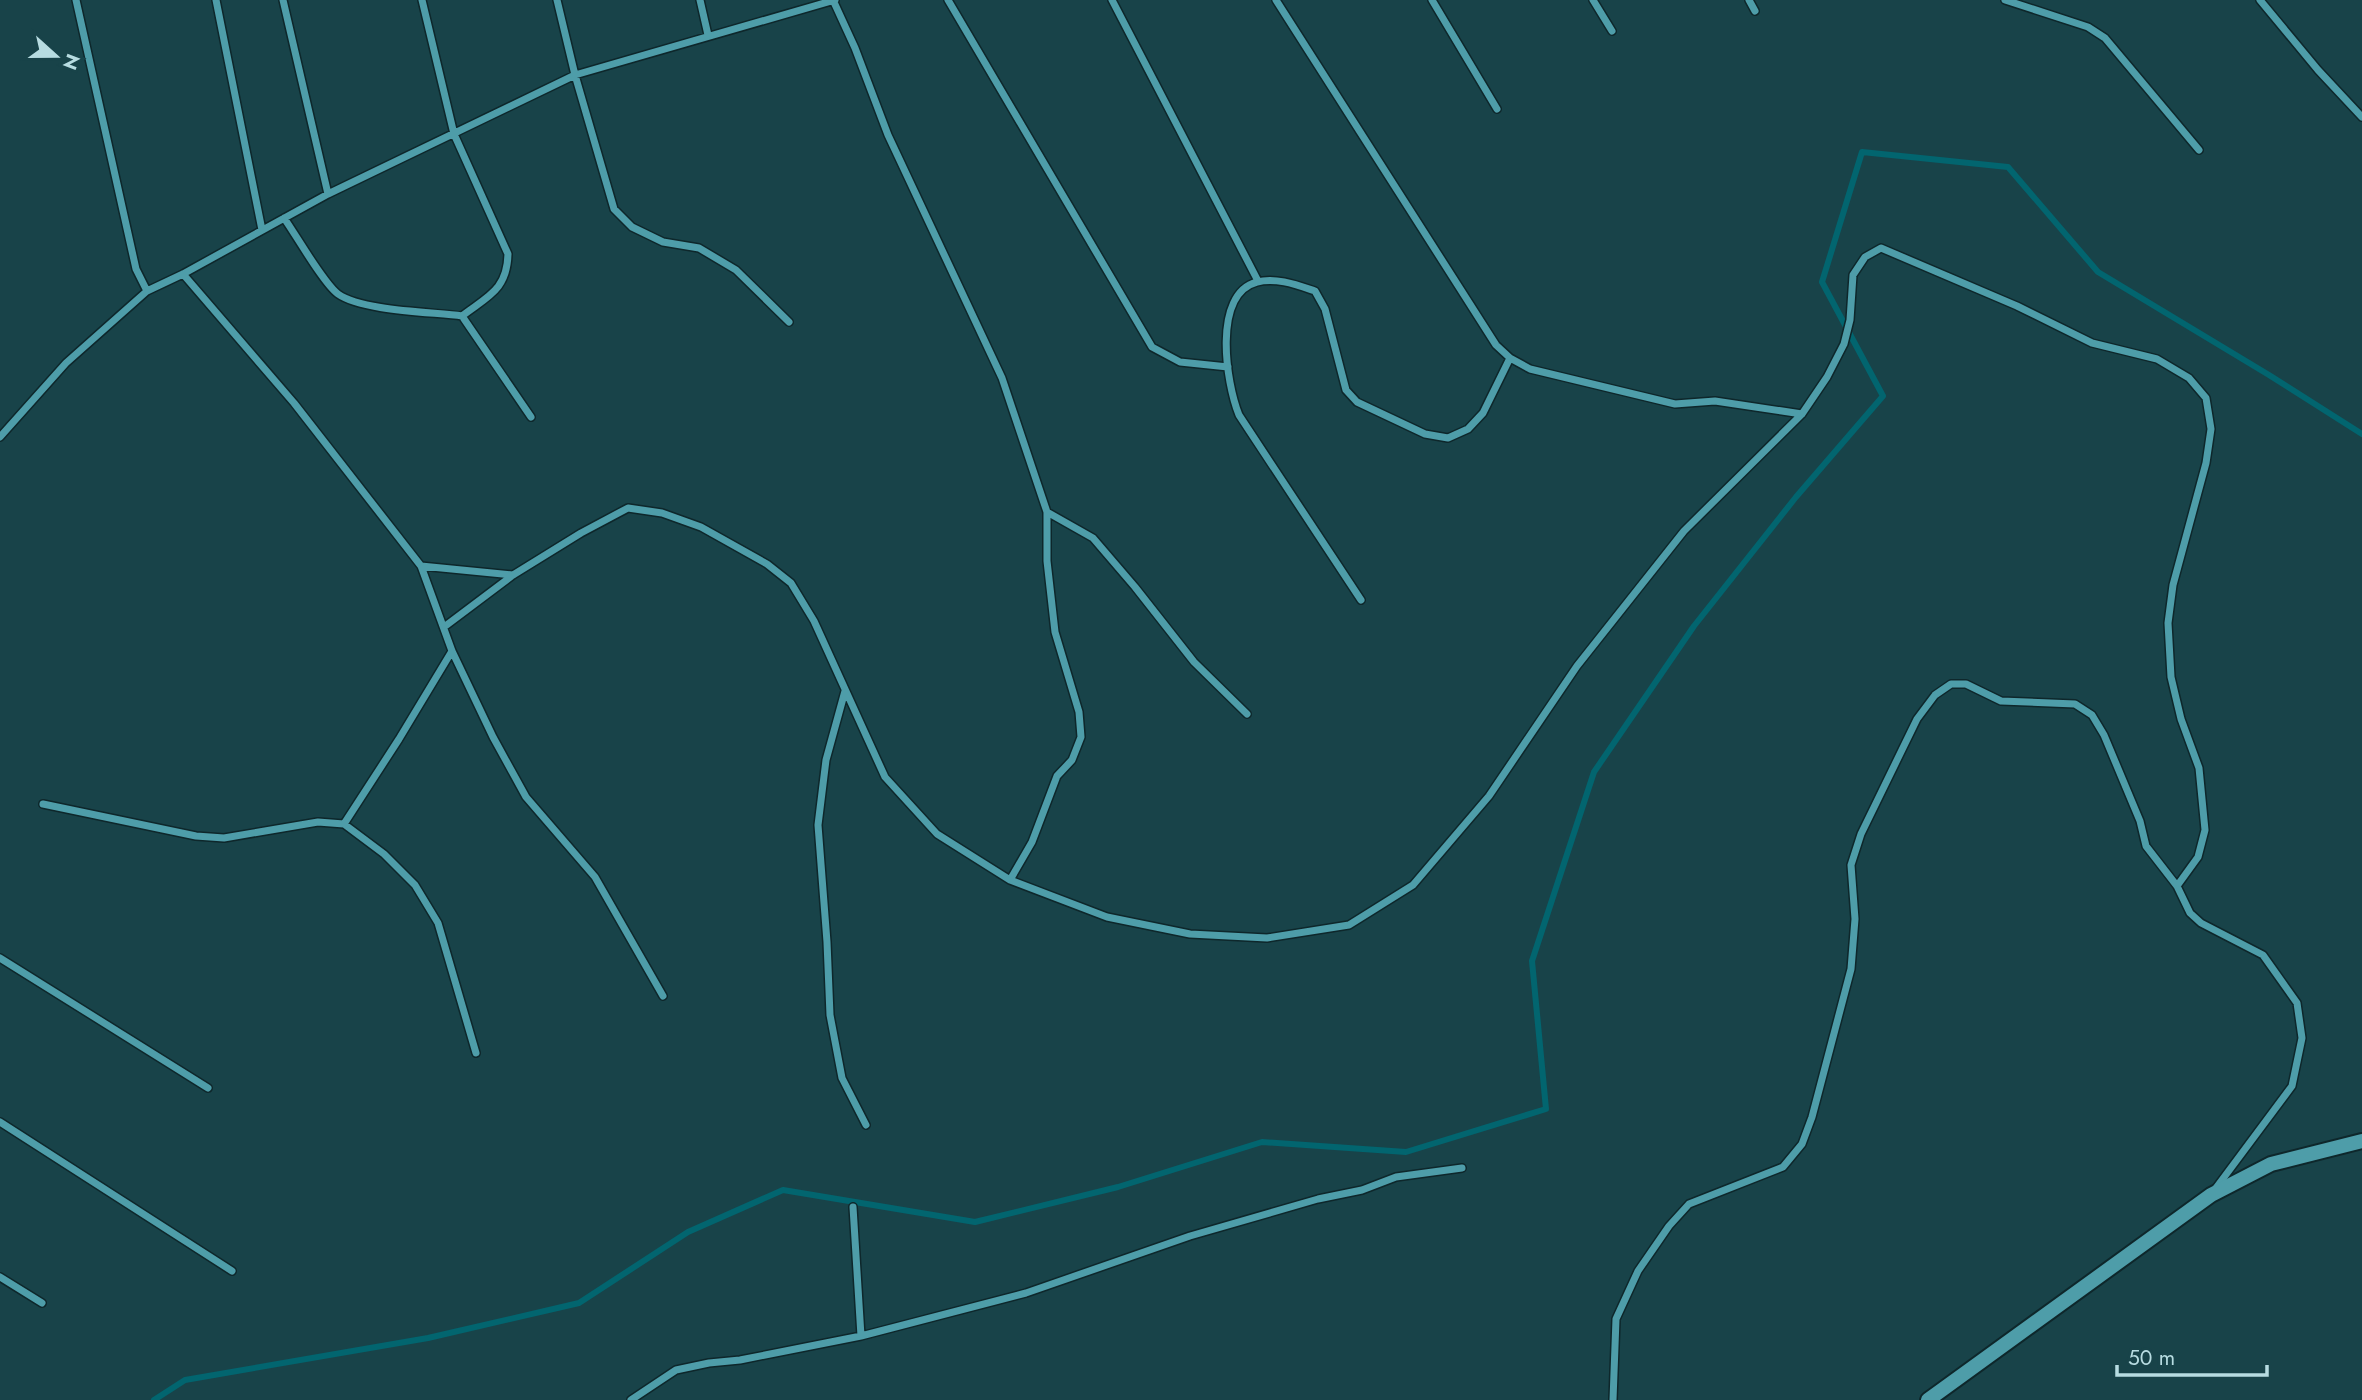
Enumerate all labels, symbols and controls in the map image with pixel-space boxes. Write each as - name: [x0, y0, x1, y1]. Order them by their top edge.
- north arrow: [21, 21, 91, 91]
- text: N: [56, 50, 87, 74]
- scale bar: [2117, 1334, 2268, 1378]
- text: 50 m: [2128, 1343, 2175, 1373]

